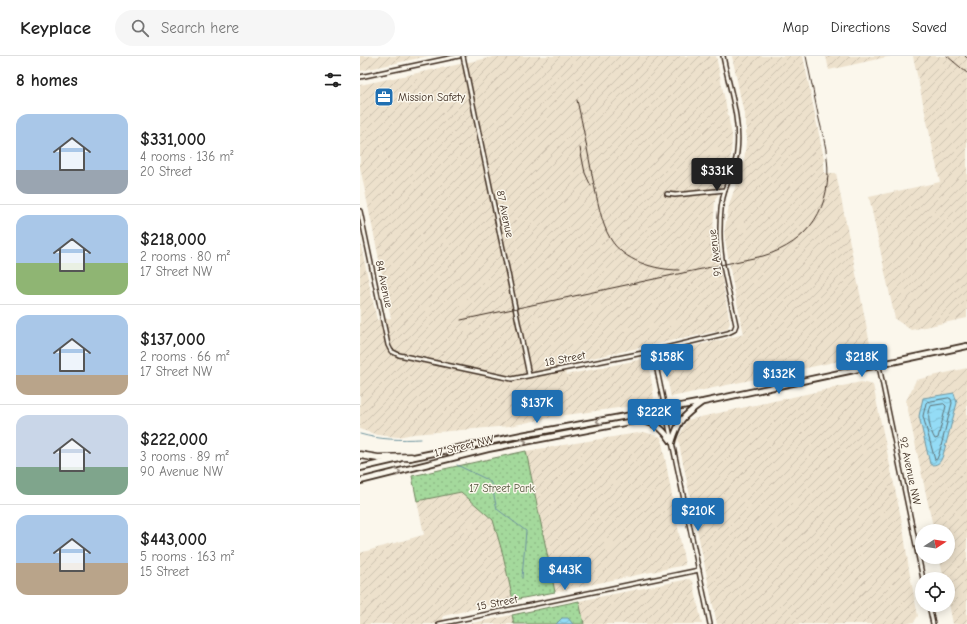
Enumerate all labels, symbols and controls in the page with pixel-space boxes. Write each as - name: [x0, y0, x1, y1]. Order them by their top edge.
- search box: [115, 10, 395, 46]
- text: Keyplace: [20, 17, 91, 39]
- icon: search: [129, 17, 151, 39]
- text: Search here: [161, 19, 239, 37]
- text: Map: [782, 19, 809, 36]
- text: Directions: [831, 19, 890, 36]
- text: Saved: [912, 19, 947, 36]
- icon: filters: [322, 69, 344, 91]
- text: 8 homes: [16, 71, 78, 90]
- office icon: Mission Safety: [373, 86, 395, 108]
- place label: Mission Safety: [398, 91, 465, 104]
- icon: home: [48, 130, 96, 178]
- text: $331,000: [140, 130, 206, 149]
- text: 4 rooms · 136 m²: [140, 149, 234, 164]
- pin: $331K: [689, 158, 745, 192]
- text: $331K: [700, 163, 734, 178]
- text: 20 Street: [140, 164, 192, 179]
- street label: 87 Avenue: [494, 189, 516, 239]
- street label: 91 Avenue: [706, 228, 724, 277]
- text: $218,000: [140, 230, 207, 249]
- icon: home: [48, 231, 96, 279]
- text: 2 rooms · 80 m²: [140, 249, 230, 264]
- street label: 84 Avenue: [373, 259, 395, 309]
- text: 17 Street NW: [140, 264, 212, 279]
- text: $137,000: [140, 330, 205, 349]
- icon: home: [48, 331, 96, 379]
- pin: $158K: [639, 344, 695, 378]
- pin: $218K: [834, 344, 890, 378]
- text: 2 rooms · 66 m²: [140, 349, 229, 364]
- street label: 18 Street: [544, 349, 587, 369]
- text: $158K: [650, 349, 684, 364]
- text: $218K: [845, 349, 879, 364]
- pin: $132K: [751, 361, 807, 395]
- text: 17 Street NW: [140, 364, 212, 379]
- text: $132K: [762, 366, 796, 381]
- pin: $137K: [509, 390, 565, 424]
- text: $137K: [521, 395, 553, 410]
- pin: $222K: [626, 399, 682, 433]
- text: $222K: [637, 404, 671, 419]
- one-way arrow: [596, 416, 602, 424]
- text: $222,000: [140, 430, 208, 449]
- icon: home: [48, 431, 96, 479]
- street label: 17 Street NW: [433, 432, 496, 460]
- street label: 92 Avenue NW: [896, 436, 924, 507]
- one-way arrow: [521, 438, 527, 446]
- text: 3 rooms · 89 m²: [140, 449, 229, 464]
- text: 90 Avenue NW: [140, 464, 223, 479]
- one-way arrow: [394, 468, 401, 477]
- park label: 17 Street Park: [469, 482, 535, 495]
- pin: $210K: [670, 498, 726, 532]
- text: $210K: [681, 503, 715, 518]
- north arrow: [915, 524, 955, 564]
- map controls: [915, 524, 955, 612]
- text: $443,000: [140, 530, 207, 549]
- icon: home: [48, 531, 96, 579]
- text: 5 rooms · 163 m²: [140, 549, 234, 564]
- pin: $443K: [537, 557, 593, 591]
- text: $443K: [548, 562, 582, 577]
- text: 15 Street: [140, 564, 189, 579]
- button: locate: [915, 572, 955, 612]
- street label: 15 Street: [475, 592, 519, 613]

